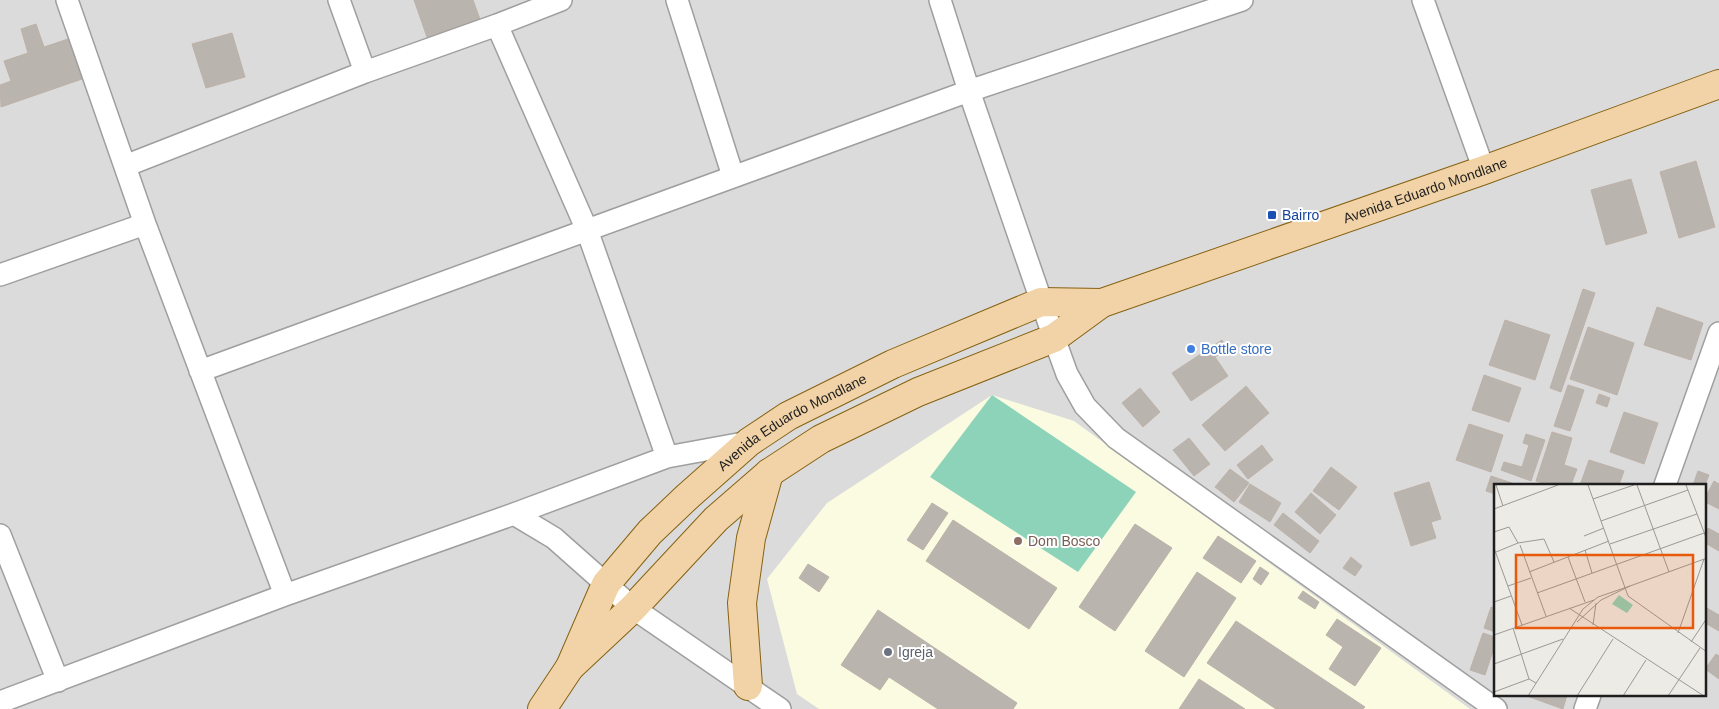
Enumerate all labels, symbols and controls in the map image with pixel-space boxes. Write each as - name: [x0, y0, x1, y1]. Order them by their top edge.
- street label: Avenida Eduardo Mondlane: [1341, 154, 1510, 226]
- place label: Bairro: [1282, 207, 1320, 223]
- marker: Bairro: [1266, 209, 1278, 221]
- place label: Bottle store: [1201, 341, 1272, 357]
- marker: Bottle store: [1185, 343, 1197, 355]
- street label: Avenida Eduardo Mondlane: [714, 370, 869, 474]
- inset map: [1494, 484, 1706, 696]
- place label: Dom Bosco: [1028, 533, 1101, 549]
- marker: Dom Bosco: [1012, 535, 1024, 547]
- place label: Igreja: [898, 644, 933, 660]
- marker: Igreja: [882, 646, 894, 658]

